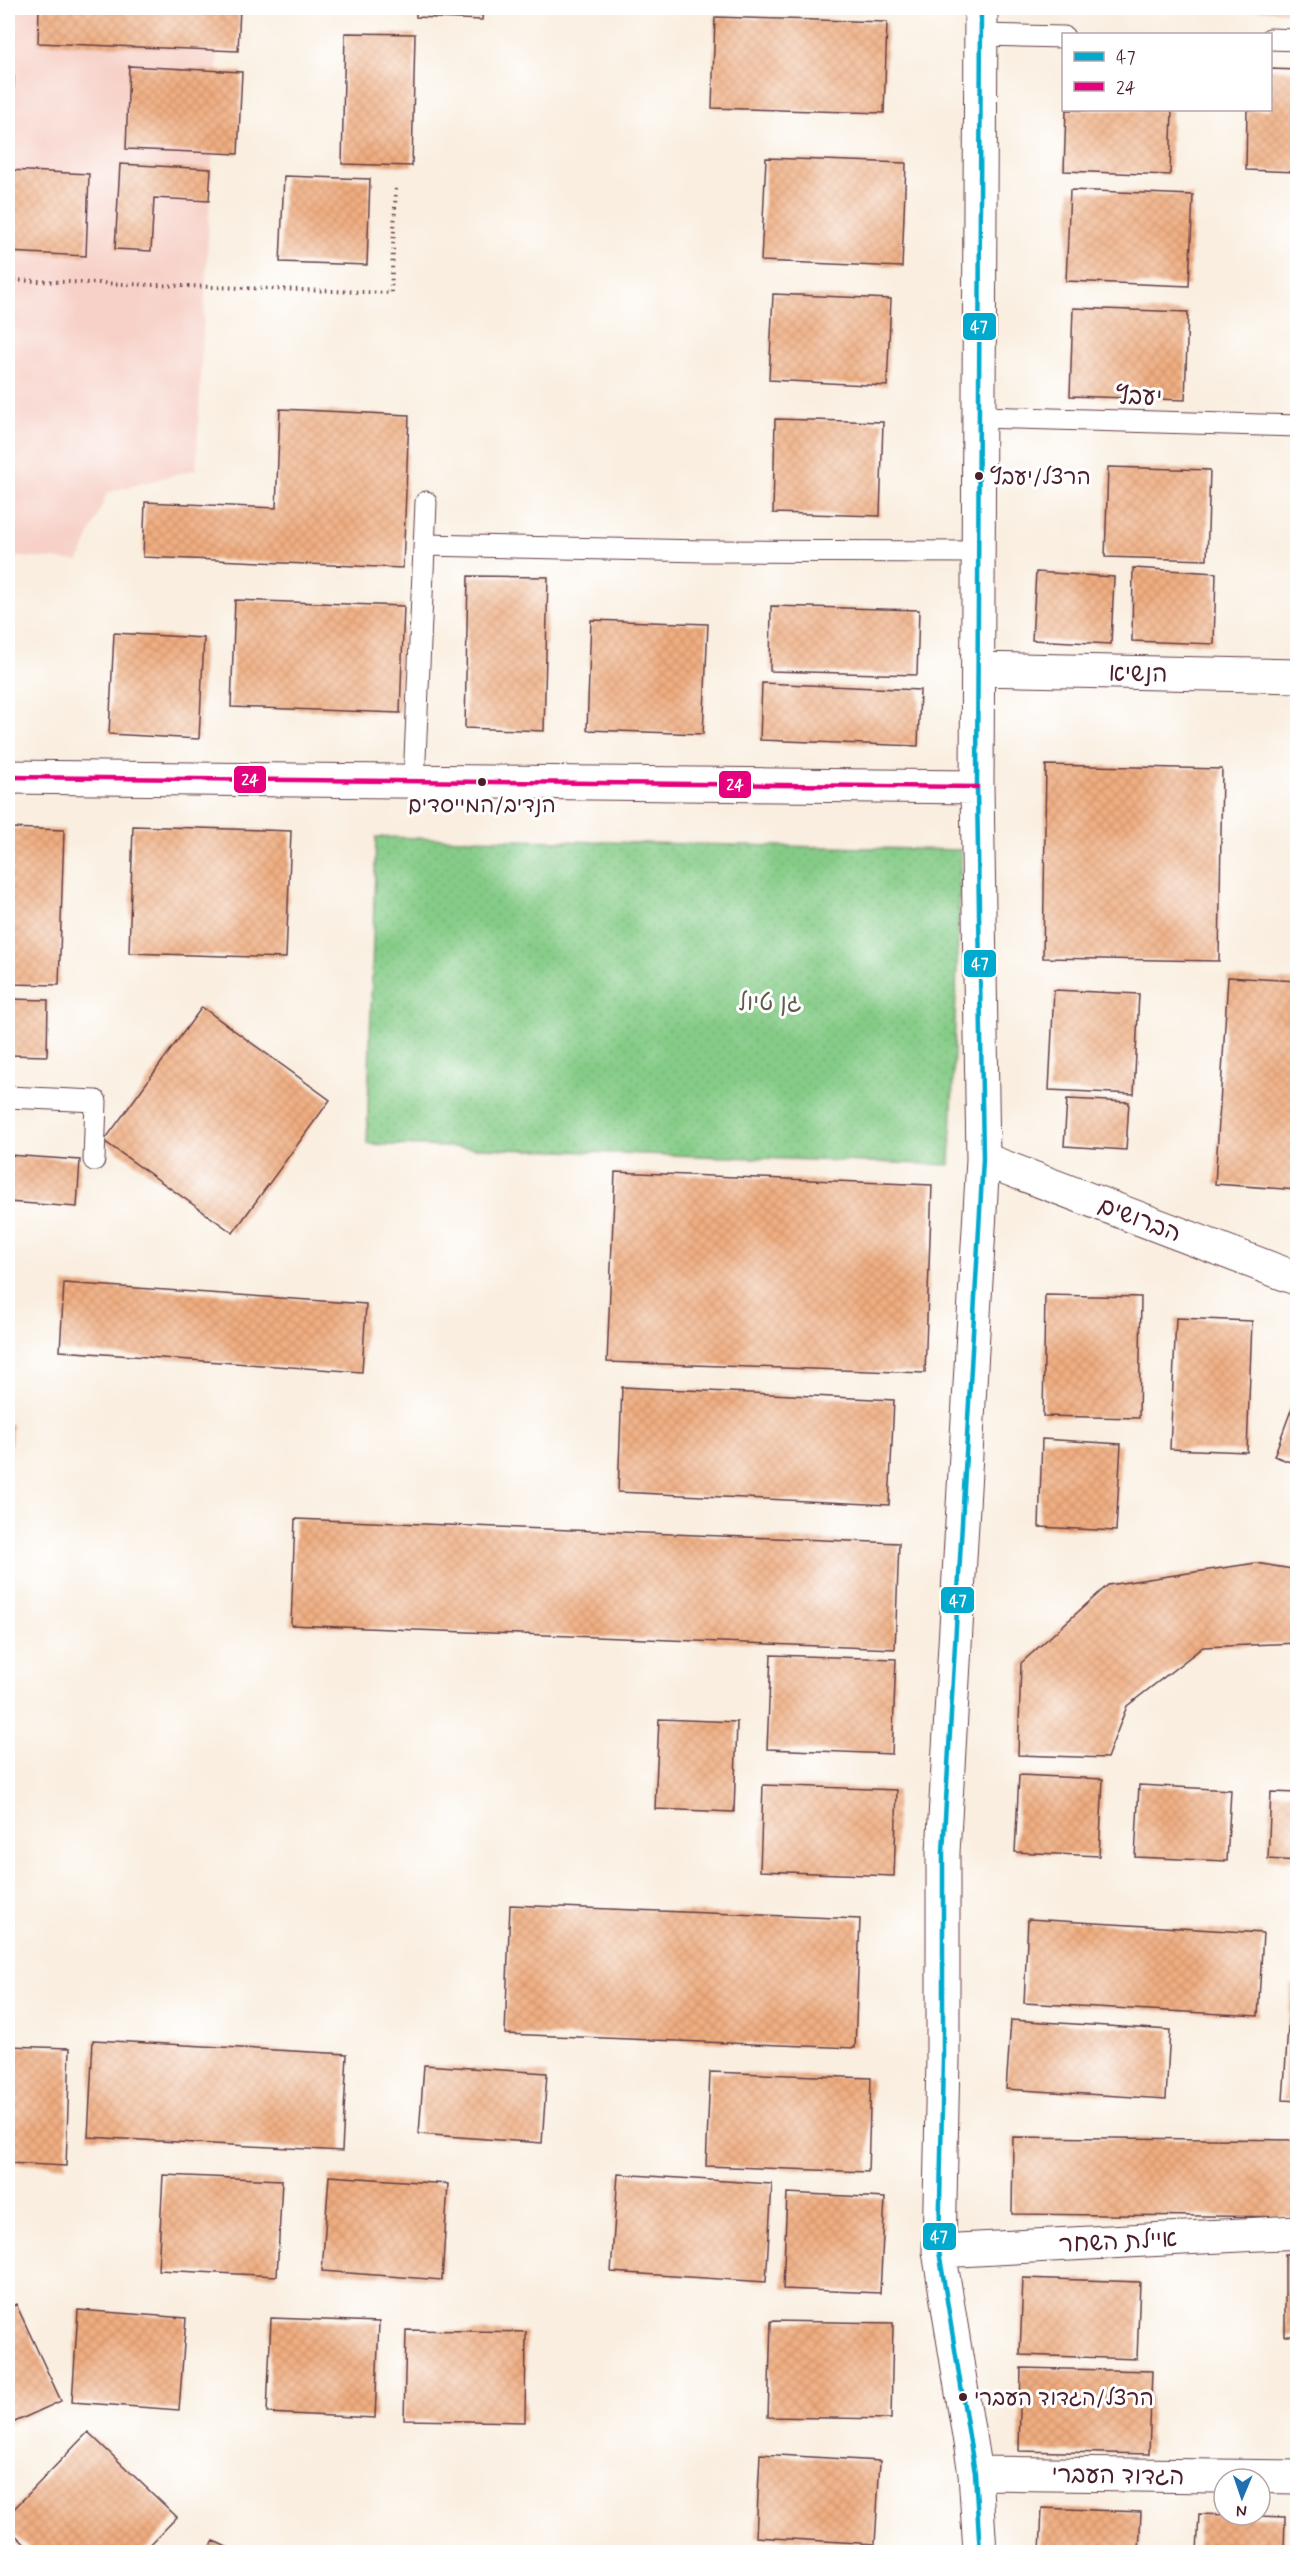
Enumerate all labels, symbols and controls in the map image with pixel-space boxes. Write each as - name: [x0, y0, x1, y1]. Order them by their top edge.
- legend: [1062, 33, 1272, 111]
- text: 47: [1116, 46, 1136, 70]
- text: 24: [1116, 76, 1136, 100]
- line badge: 47: [962, 312, 997, 341]
- text: 47: [970, 317, 988, 338]
- street label: יעבץ: [1115, 381, 1163, 414]
- place label: הרצל/יעבץ: [990, 464, 1091, 492]
- marker: הרצל/יעבץ: [973, 470, 985, 482]
- street label: הנשיא: [1108, 658, 1168, 691]
- line badge: 24: [233, 765, 267, 794]
- text: 24: [241, 770, 259, 791]
- line badge: 24: [718, 770, 752, 799]
- text: 24: [726, 775, 744, 796]
- marker: הנדיב/המייסדים: [476, 776, 488, 788]
- place label: הנדיב/המייסדים: [408, 792, 556, 820]
- line badge: 47: [963, 949, 997, 978]
- text: 47: [971, 954, 989, 975]
- park label: גן טיול: [738, 988, 802, 1019]
- street label: הברושים: [1094, 1190, 1185, 1250]
- line badge: 47: [940, 1586, 975, 1614]
- text: 47: [949, 1591, 967, 1612]
- line badge: 47: [922, 2222, 957, 2251]
- street label: איילת השחר: [1058, 2224, 1178, 2261]
- text: 47: [930, 2227, 948, 2248]
- place label: הרצל/הגדוד העברי: [974, 2385, 1154, 2413]
- marker: הרצל/הגדוד העברי: [957, 2391, 969, 2403]
- street label: הגדוד העברי: [1051, 2460, 1185, 2493]
- north arrow: [1212, 2467, 1272, 2527]
- text: N: [1236, 2500, 1247, 2521]

